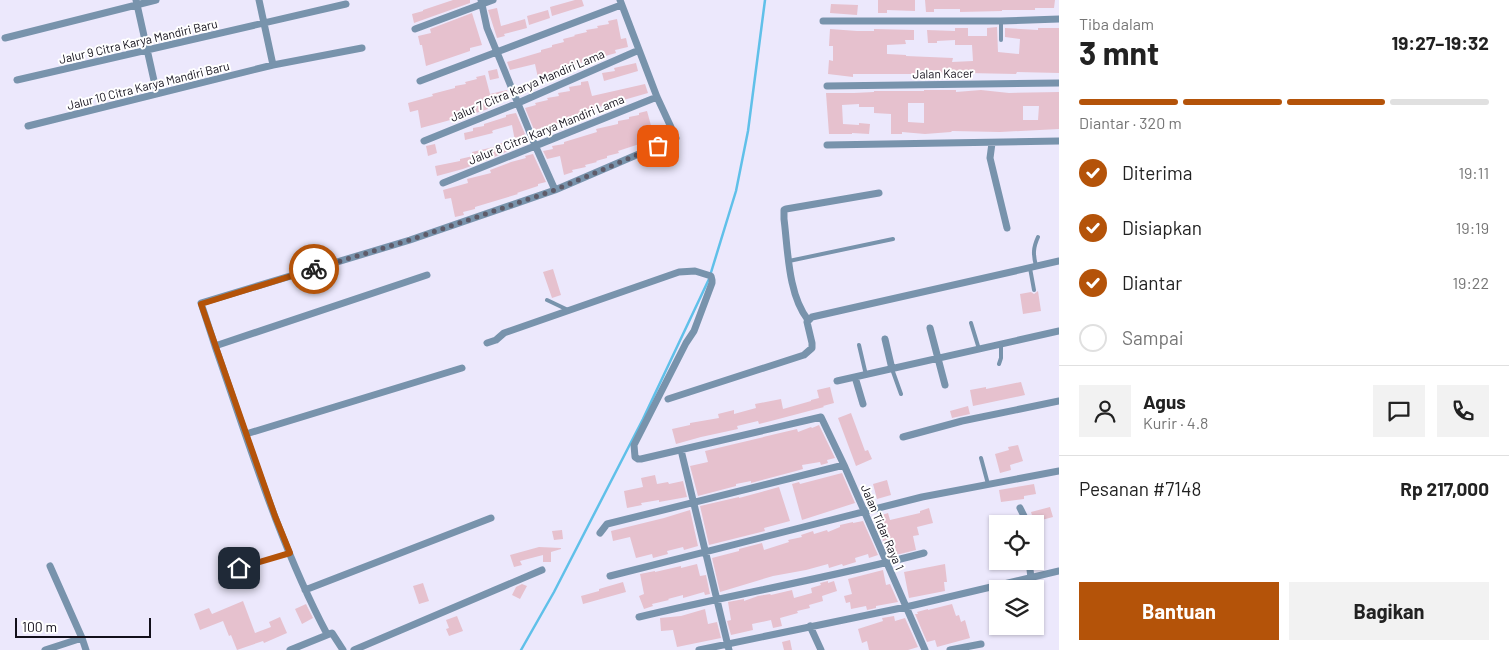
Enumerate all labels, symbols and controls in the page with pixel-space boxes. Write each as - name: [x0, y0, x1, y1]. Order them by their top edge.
- text: Tiba dalam: [1079, 14, 1154, 33]
- street label: Jalur 9 Citra Karya Mandiri Baru: [57, 16, 219, 66]
- text: 19:27–19:32: [1392, 31, 1489, 54]
- text: 3 mnt: [1079, 33, 1159, 71]
- street label: Jalur 7 Citra Karya Mandiri Lama: [448, 46, 606, 124]
- street label: Jalur 10 Citra Karya Mandiri Baru: [65, 58, 231, 112]
- street label: Jalan Kacer: [912, 65, 974, 81]
- street label: Jalur 8 Citra Karya Mandiri Lama: [466, 91, 626, 167]
- text: Diantar · 320 m: [1079, 113, 1182, 132]
- pin: [637, 125, 679, 167]
- icon: bag: [644, 132, 672, 160]
- icon: check: [1079, 159, 1107, 187]
- text: Diterima: [1122, 161, 1193, 184]
- text: 19:11: [1458, 163, 1489, 182]
- icon: check: [1079, 214, 1107, 242]
- text: Disiapkan: [1122, 216, 1202, 239]
- text: 19:19: [1456, 218, 1489, 237]
- courier: [289, 244, 339, 294]
- icon: bike: [300, 255, 328, 283]
- icon: check: [1079, 269, 1107, 297]
- text: Diantar: [1122, 271, 1182, 294]
- text: 19:22: [1452, 273, 1489, 292]
- text: Sampai: [1122, 326, 1184, 349]
- button: person: [1079, 385, 1131, 437]
- button: chat: [1373, 385, 1425, 437]
- button: phone: [1437, 385, 1489, 437]
- text: Agus: [1143, 390, 1186, 413]
- text: Kurir · 4.8: [1143, 413, 1208, 432]
- text: Pesanan #7148: [1079, 477, 1201, 500]
- text: Rp 217,000: [1400, 477, 1489, 500]
- street label: Jalan Tidar Raya 1: [859, 482, 907, 572]
- map controls: [989, 515, 1044, 635]
- button: locate: [989, 515, 1044, 570]
- pin: [218, 547, 260, 589]
- icon: home: [225, 554, 253, 582]
- button: layers: [989, 580, 1044, 635]
- button: Bantuan: [1079, 582, 1279, 640]
- button: Bagikan: [1289, 582, 1489, 640]
- scale bar: [15, 615, 151, 638]
- text: 100 m: [22, 618, 57, 635]

